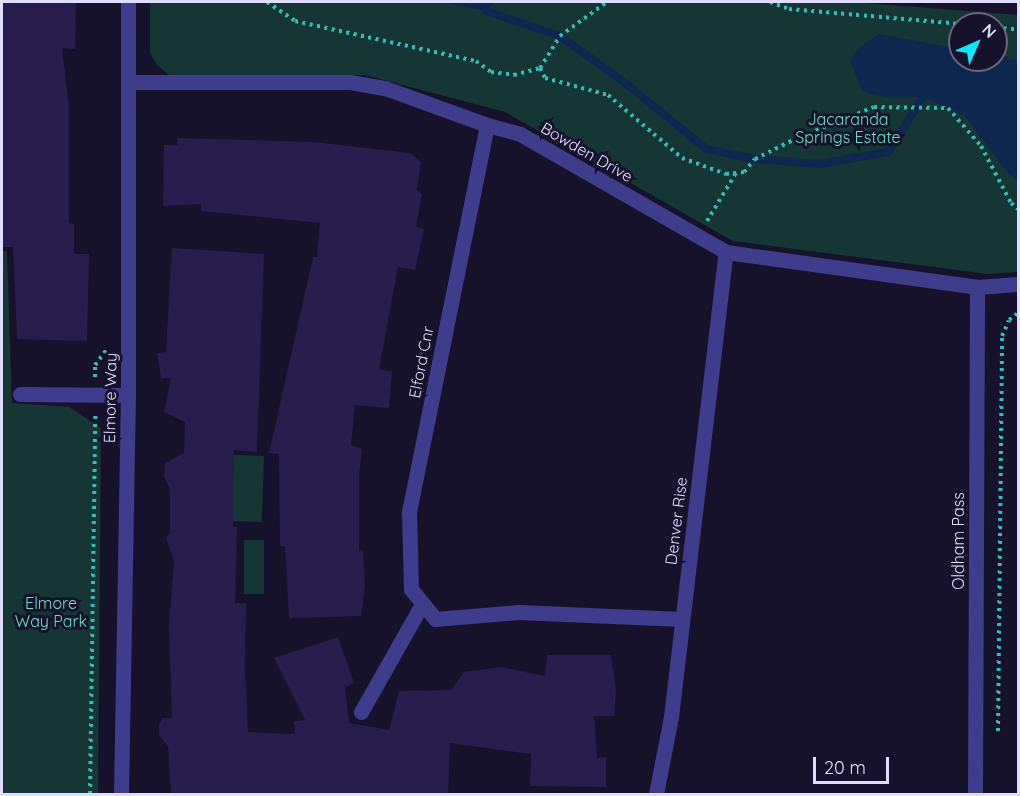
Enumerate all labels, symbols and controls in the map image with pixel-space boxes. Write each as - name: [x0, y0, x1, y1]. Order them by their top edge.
- north arrow: [948, 12, 1008, 72]
- text: N: [978, 19, 1001, 42]
- park label: Jacaranda Springs Estate: [795, 109, 901, 147]
- street label: Bowden Drive: [538, 118, 636, 186]
- street label: Elford Cnr: [405, 324, 437, 400]
- street label: Elmore Way: [100, 353, 120, 443]
- street label: Denver Rise: [661, 476, 691, 566]
- street label: Oldham Pass: [948, 492, 968, 590]
- park label: Elmore Way Park: [15, 593, 87, 631]
- scale bar: [816, 745, 892, 783]
- text: 20 m: [824, 756, 866, 779]

